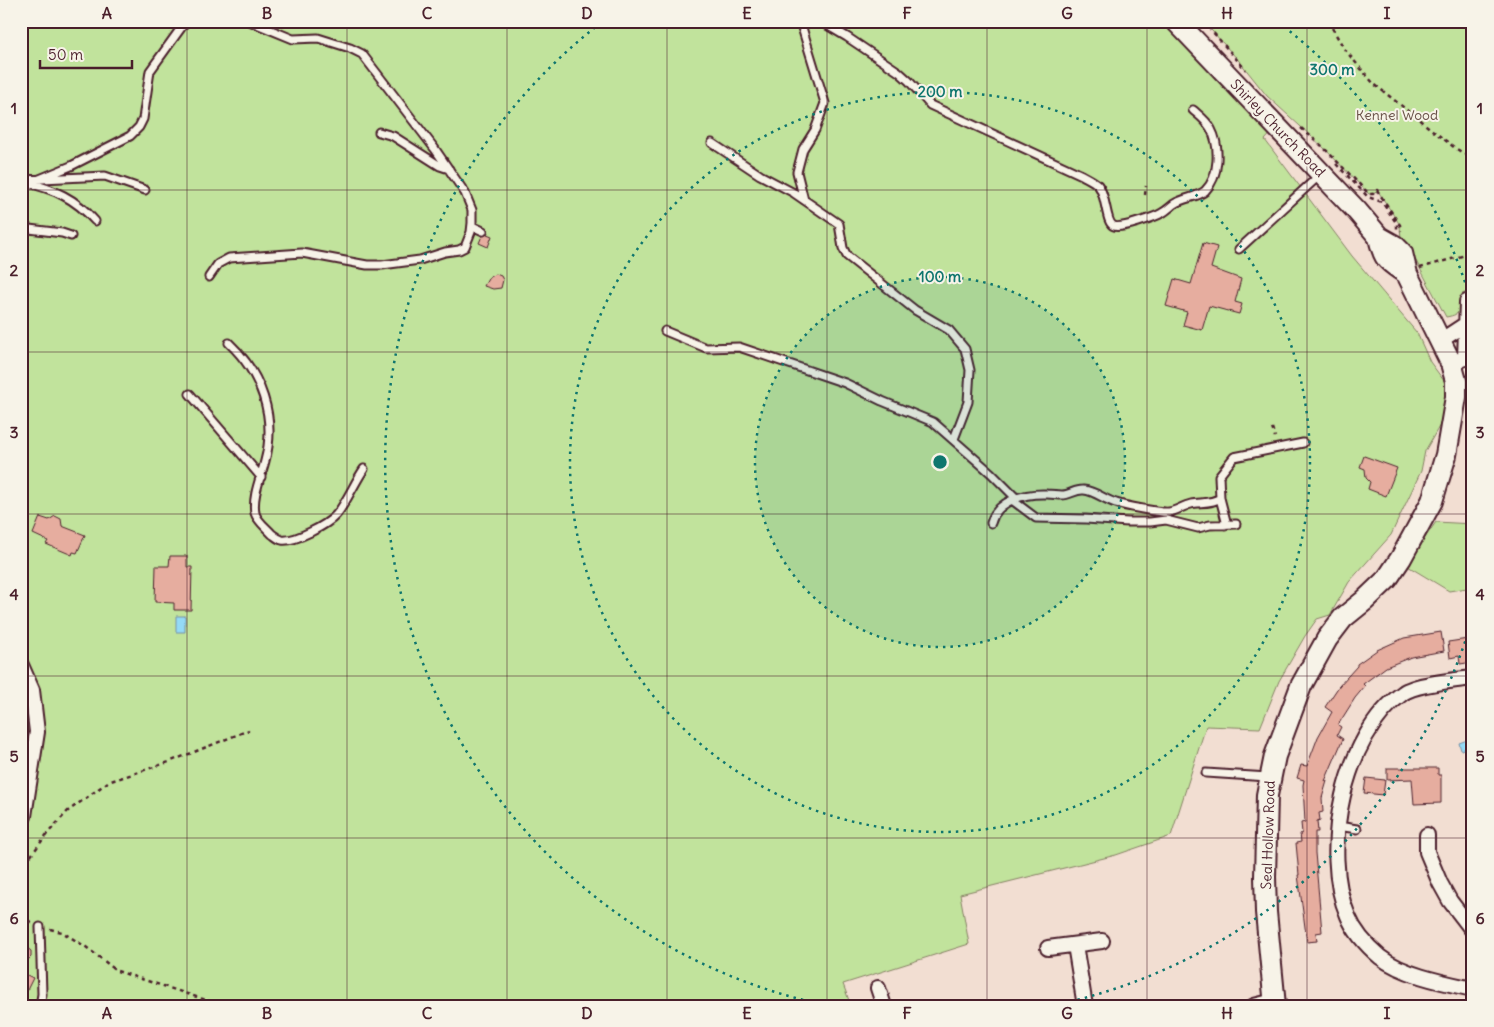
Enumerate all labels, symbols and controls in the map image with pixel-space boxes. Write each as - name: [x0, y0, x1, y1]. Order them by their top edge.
- text: A: [102, 3, 112, 23]
- text: B: [262, 3, 273, 23]
- text: C: [422, 3, 433, 23]
- text: D: [581, 3, 593, 23]
- text: E: [742, 3, 752, 23]
- text: F: [902, 3, 912, 23]
- text: G: [1061, 3, 1073, 23]
- text: H: [1221, 3, 1233, 23]
- text: I: [1384, 3, 1391, 23]
- scale bar: [40, 38, 132, 70]
- text: 50 m: [48, 45, 83, 64]
- text: 300 m: [1310, 60, 1355, 79]
- street label: Shirley Church Road: [1227, 75, 1329, 181]
- text: 200 m: [918, 82, 962, 101]
- text: 1: [11, 98, 17, 118]
- text: 1: [1477, 98, 1483, 118]
- park label: Kennel Wood: [1356, 106, 1438, 124]
- text: 2: [10, 260, 19, 280]
- text: 2: [1476, 260, 1485, 280]
- text: 100 m: [919, 267, 961, 286]
- text: 3: [9, 422, 19, 442]
- text: 3: [1475, 422, 1485, 442]
- centre of rings: [931, 453, 949, 471]
- text: 4: [9, 584, 19, 604]
- text: 4: [1475, 584, 1485, 604]
- text: 5: [9, 746, 19, 766]
- text: 5: [1475, 746, 1485, 766]
- street label: Seal Hollow Road: [1257, 780, 1279, 890]
- text: 6: [9, 908, 19, 928]
- text: 6: [1475, 908, 1485, 928]
- text: A: [102, 1003, 112, 1023]
- text: B: [262, 1003, 273, 1023]
- text: C: [422, 1003, 433, 1023]
- text: D: [581, 1003, 593, 1023]
- text: E: [742, 1003, 752, 1023]
- text: F: [902, 1003, 912, 1023]
- text: G: [1061, 1003, 1073, 1023]
- text: H: [1221, 1003, 1233, 1023]
- text: I: [1384, 1003, 1391, 1023]

